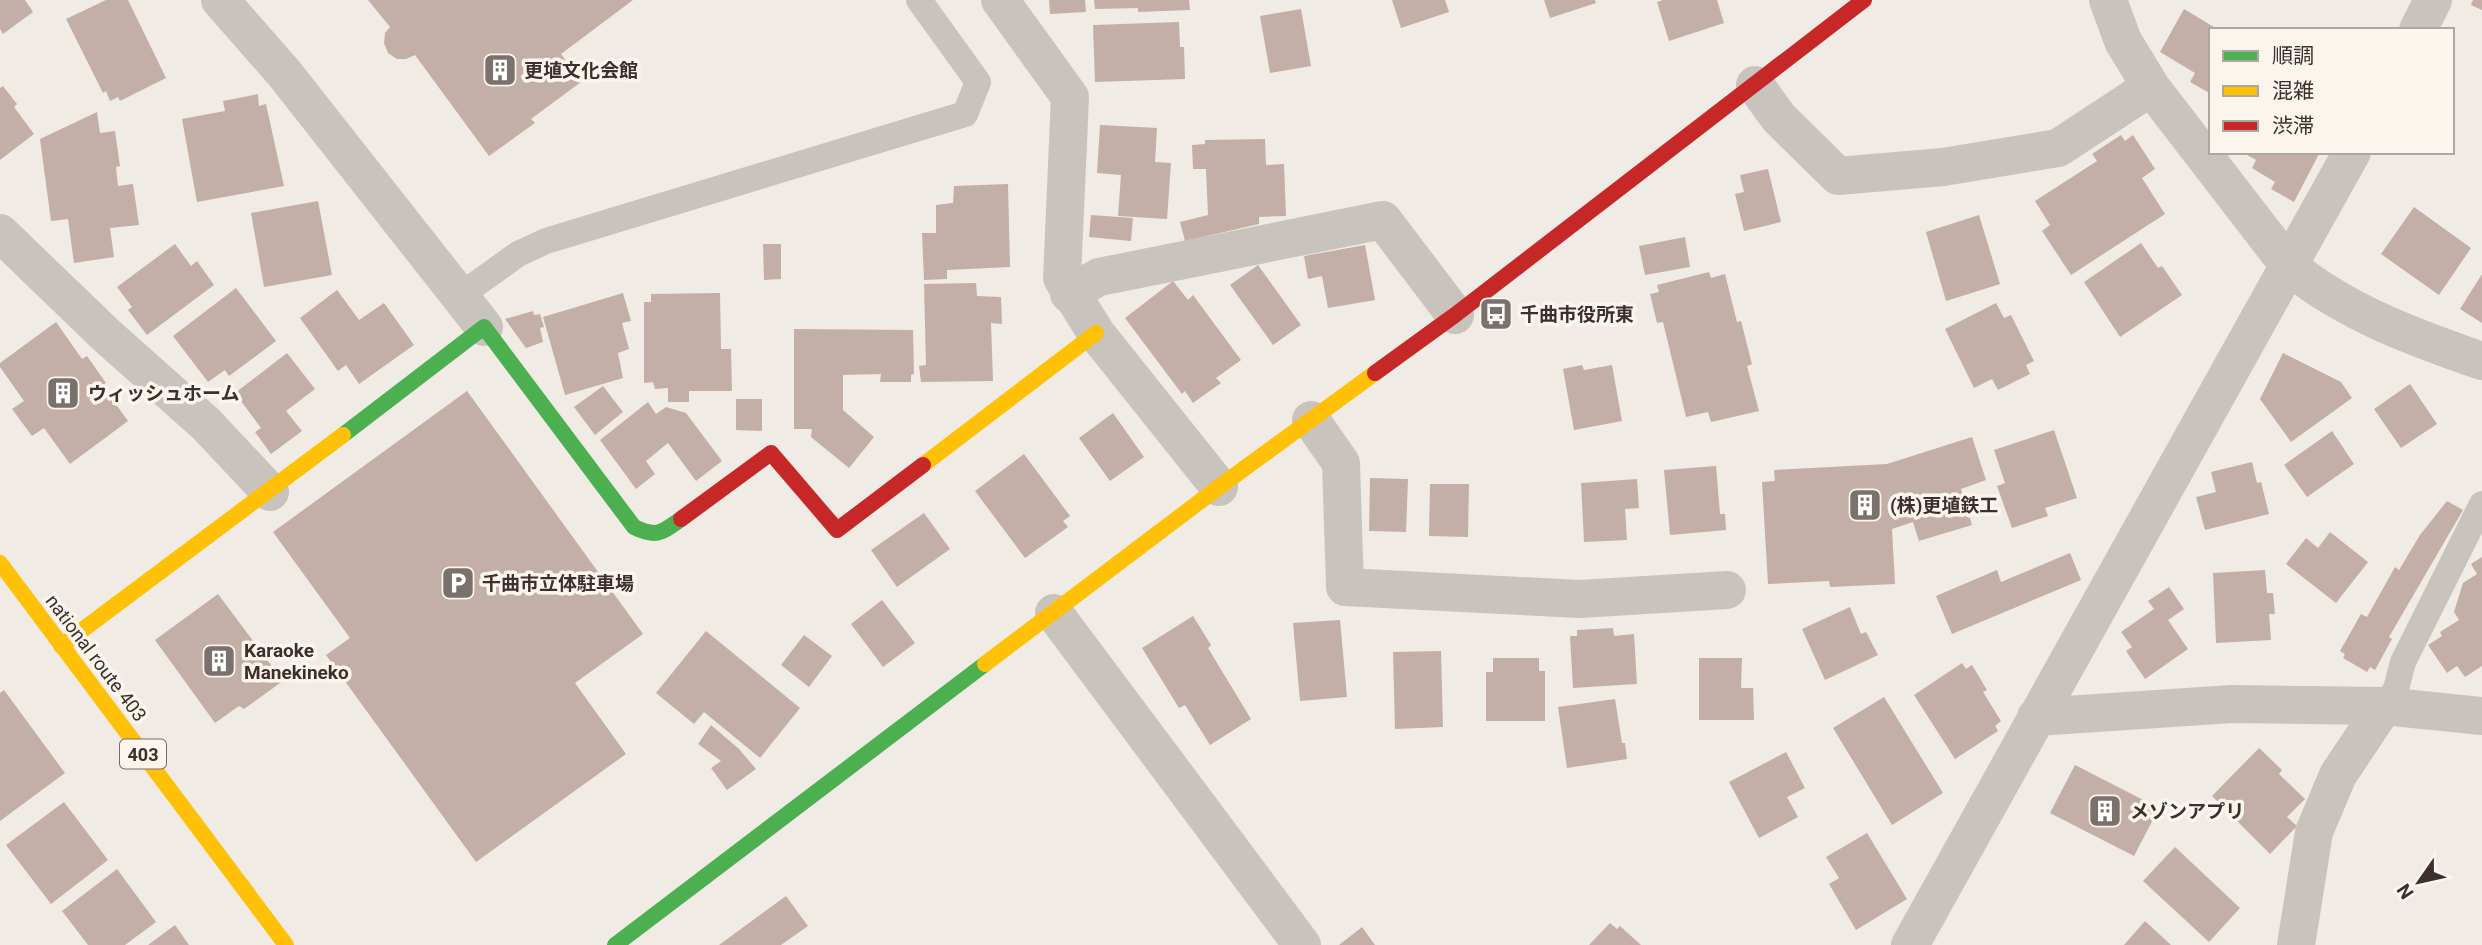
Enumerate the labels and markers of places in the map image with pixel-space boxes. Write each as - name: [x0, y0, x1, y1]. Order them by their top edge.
- building icon: 更埴文化会館: [481, 51, 519, 89]
- place label: 更埴文化会館: [524, 59, 638, 82]
- bus stop icon: 千曲市役所東: [1477, 295, 1515, 333]
- place label: 千曲市役所東: [1520, 303, 1634, 326]
- building icon: ウィッシュホーム: [44, 374, 82, 412]
- place label: ウィッシュホーム: [88, 382, 239, 405]
- building icon: (株)更埴鉄工: [1846, 486, 1884, 524]
- place label: (株)更埴鉄工: [1890, 494, 1998, 517]
- parking icon: 千曲市立体駐車場: [439, 564, 477, 602]
- place label: 千曲市立体駐車場: [482, 572, 634, 595]
- place label: Karaoke Manekineko: [244, 639, 349, 684]
- building icon: Karaoke Manekineko: [200, 642, 238, 680]
- building icon: メゾンアプリ: [2086, 792, 2124, 830]
- place label: メゾンアプリ: [2130, 800, 2244, 823]

